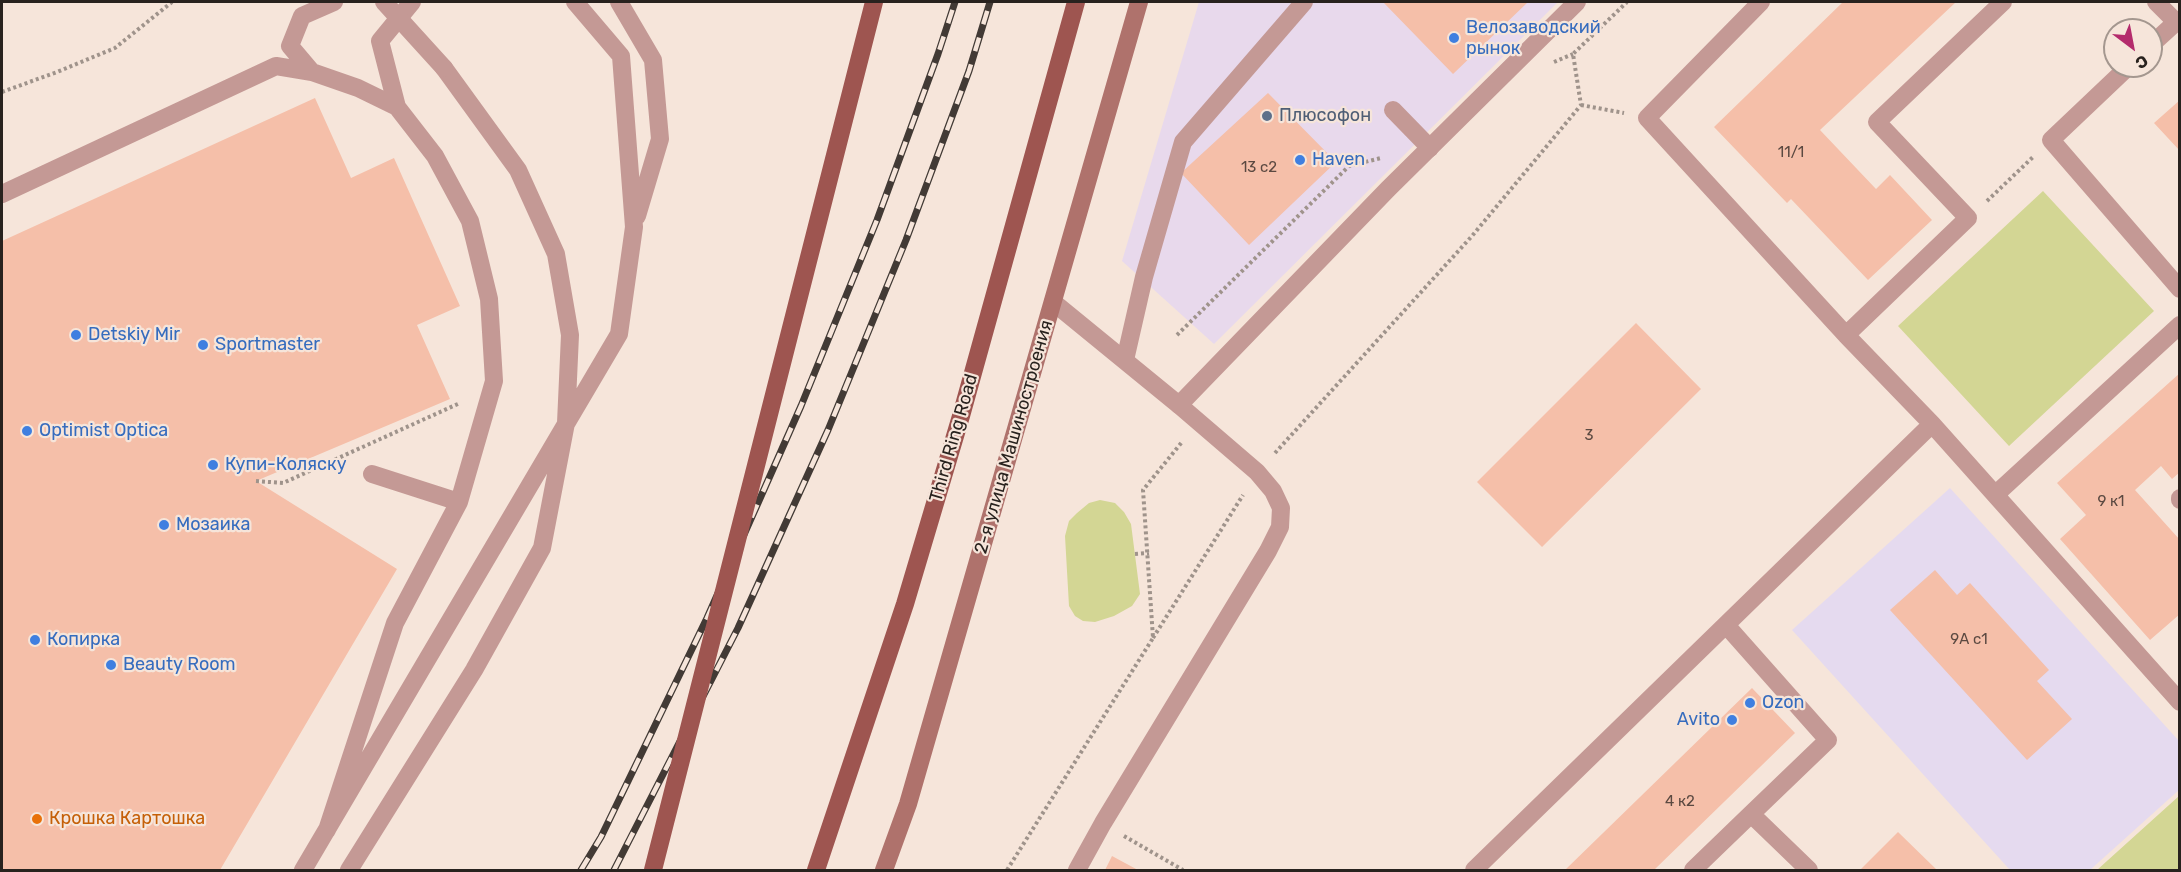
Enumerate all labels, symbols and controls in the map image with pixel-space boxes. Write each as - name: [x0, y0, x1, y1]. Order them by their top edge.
- place label: Велозаводский рынок: [1466, 17, 1601, 60]
- north arrow: [2103, 18, 2163, 78]
- marker: Велозаводский рынок: [1447, 31, 1461, 45]
- text: С: [2132, 51, 2152, 73]
- place label: Плюсофон: [1279, 105, 1371, 127]
- marker: Плюсофон: [1260, 109, 1274, 123]
- house number: 11/1: [1778, 144, 1804, 162]
- place label: Haven: [1312, 149, 1365, 171]
- marker: Haven: [1293, 153, 1307, 167]
- house number: 13 с2: [1241, 159, 1277, 177]
- street label: 2-я улица Машиностроения: [970, 318, 1058, 556]
- place label: Detskiy Mir: [88, 324, 180, 346]
- marker: Detskiy Mir: [69, 328, 83, 342]
- place label: Sportmaster: [215, 334, 320, 356]
- marker: Sportmaster: [196, 338, 210, 352]
- street label: Third Ring Road: [925, 372, 983, 504]
- place label: Optimist Optica: [39, 420, 168, 442]
- marker: Optimist Optica: [20, 424, 34, 438]
- house number: 3: [1584, 427, 1594, 445]
- place label: Купи-Коляску: [225, 454, 347, 476]
- marker: Купи-Коляску: [206, 458, 220, 472]
- house number: 9 к1: [2097, 493, 2125, 511]
- place label: Мозаика: [176, 514, 250, 536]
- marker: Мозаика: [157, 518, 171, 532]
- place label: Копирка: [47, 629, 120, 651]
- house number: 9А с1: [1950, 631, 1988, 649]
- marker: Копирка: [28, 633, 42, 647]
- place label: Beauty Room: [123, 654, 236, 676]
- marker: Beauty Room: [104, 658, 118, 672]
- place label: Ozon: [1762, 692, 1804, 714]
- marker: Ozon: [1743, 696, 1757, 710]
- place label: Avito: [1677, 709, 1720, 731]
- marker: Avito: [1725, 713, 1739, 727]
- house number: 4 к2: [1665, 793, 1695, 811]
- place label: Крошка Картошка: [49, 808, 205, 830]
- marker: Крошка Картошка: [30, 812, 44, 826]

